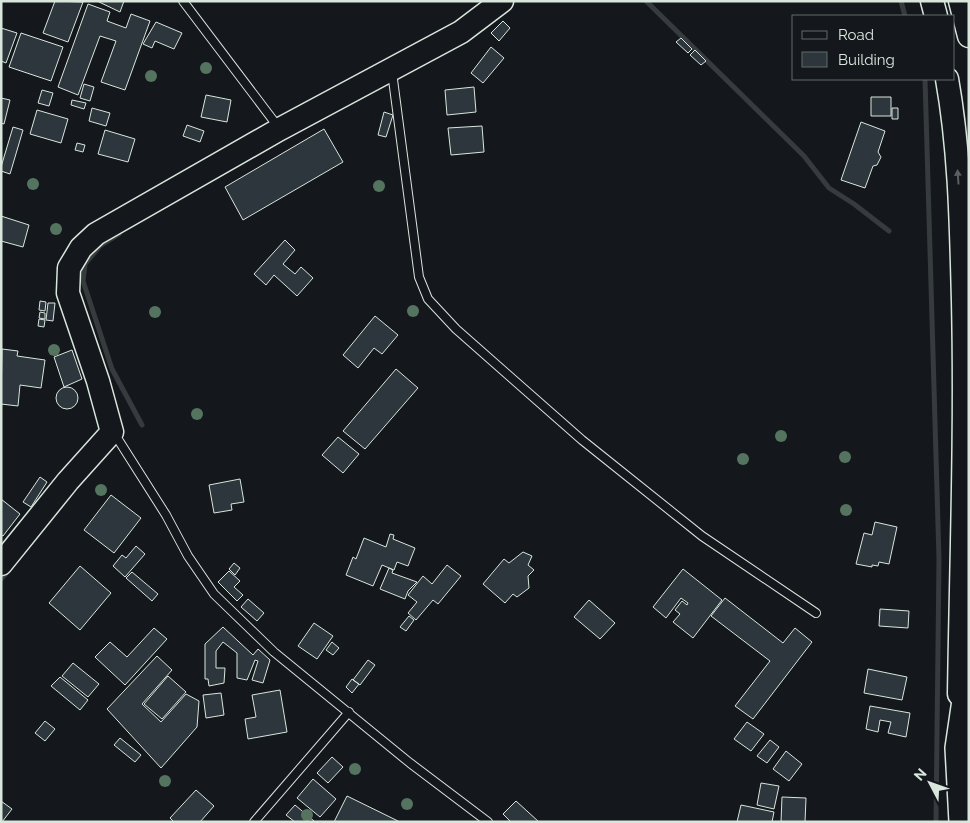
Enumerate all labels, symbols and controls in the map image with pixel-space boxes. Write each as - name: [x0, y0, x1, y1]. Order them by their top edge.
- legend: [792, 15, 955, 80]
- text: Road: [838, 26, 874, 44]
- text: Building: [838, 51, 895, 69]
- one-way arrow: [953, 168, 961, 184]
- north arrow: [905, 758, 955, 808]
- text: N: [911, 765, 930, 784]

